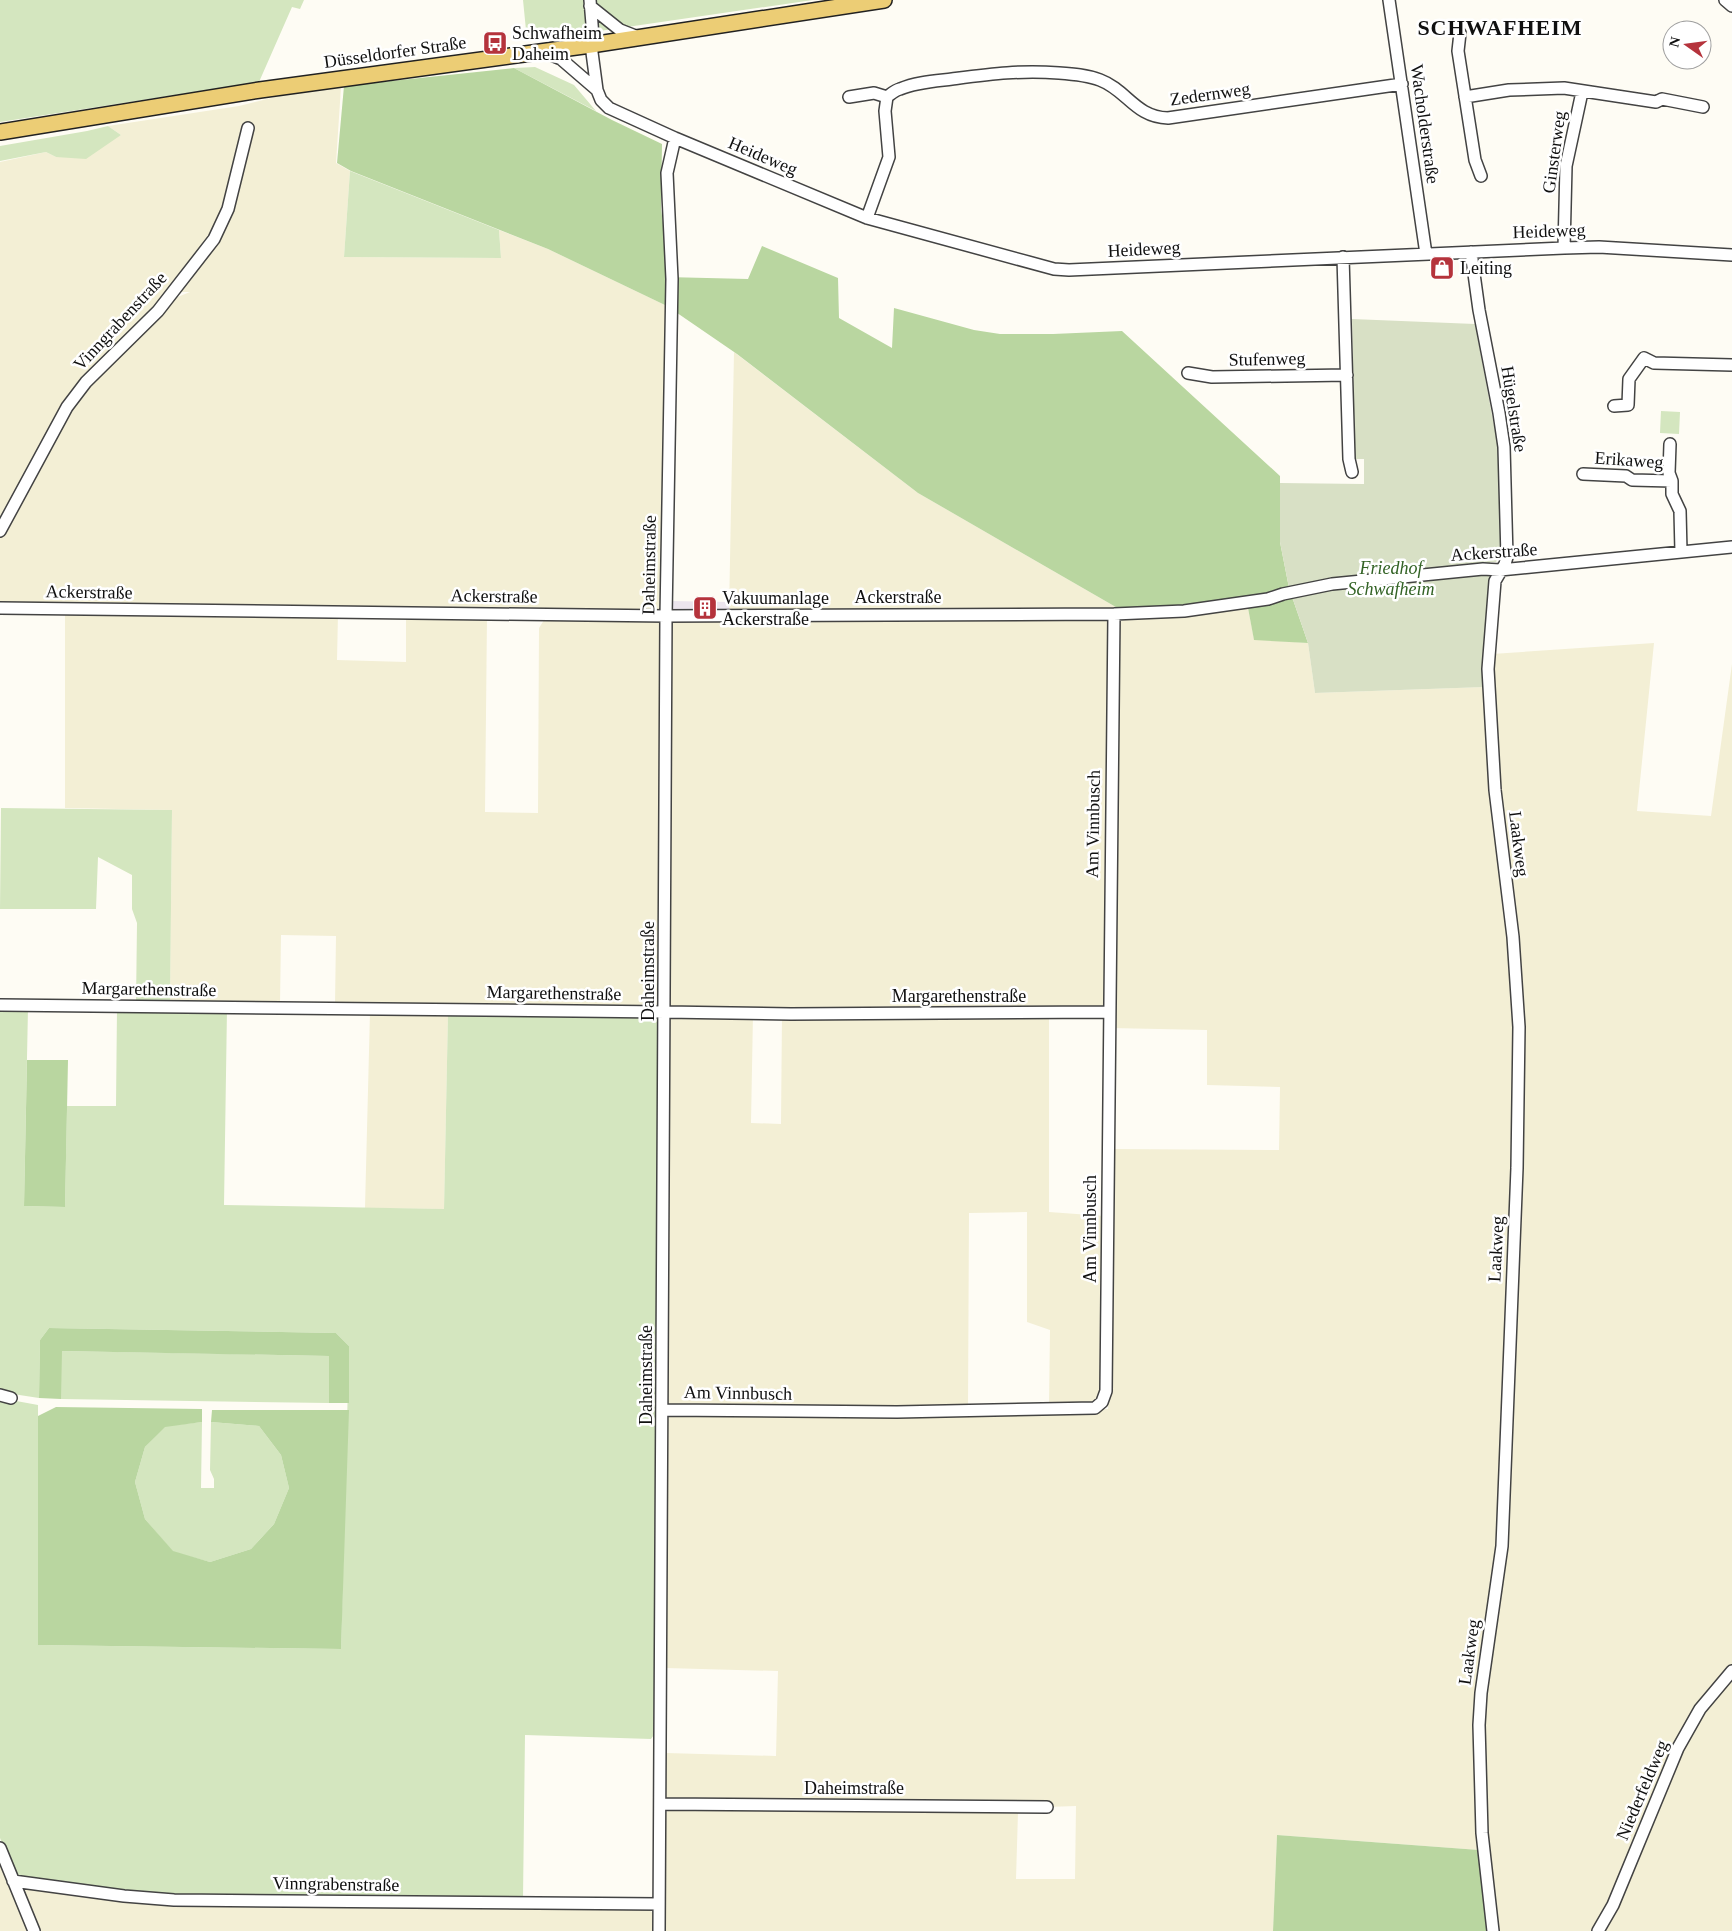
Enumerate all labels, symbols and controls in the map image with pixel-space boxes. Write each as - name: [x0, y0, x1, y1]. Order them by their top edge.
- district label: SCHWAFHEIM: [1417, 15, 1583, 40]
- north arrow: [1662, 20, 1712, 70]
- place label: Schwafheim Daheim: [512, 23, 602, 64]
- bus stop icon: Schwafheim Daheim: [482, 30, 508, 56]
- street label: Düsseldorfer Straße: [323, 32, 467, 72]
- text: N: [1666, 35, 1683, 49]
- street label: Wacholderstraße: [1407, 63, 1443, 185]
- street label: Zedernweg: [1169, 78, 1251, 110]
- street label: Ginsterweg: [1538, 110, 1570, 194]
- street label: Heideweg: [726, 133, 800, 179]
- street label: Heideweg: [1512, 220, 1586, 242]
- street label: Heideweg: [1107, 237, 1181, 261]
- shop icon: Leiting: [1429, 255, 1455, 281]
- place label: Leiting: [1460, 258, 1512, 278]
- street label: Vinngrabenstraße: [69, 268, 171, 374]
- street label: Stufenweg: [1228, 348, 1306, 370]
- street label: Hügelstraße: [1497, 364, 1531, 454]
- street label: Erikaweg: [1594, 448, 1664, 472]
- street label: Daheimstraße: [638, 515, 660, 615]
- street label: Ackerstraße: [1450, 539, 1538, 565]
- park label: Friedhof Schwafheim: [1348, 558, 1435, 599]
- street label: Ackerstraße: [45, 581, 133, 603]
- street label: Ackerstraße: [450, 585, 538, 607]
- street label: Ackerstraße: [855, 587, 941, 607]
- place label: Vakuumanlage Ackerstraße: [722, 588, 829, 629]
- building icon: Vakuumanlage Ackerstraße: [692, 595, 718, 621]
- street label: Am Vinnbusch: [1082, 770, 1104, 878]
- street label: Laakweg: [1505, 810, 1533, 878]
- street label: Daheimstraße: [638, 921, 658, 1021]
- street label: Margarethenstraße: [82, 978, 216, 1000]
- street label: Margarethenstraße: [487, 982, 621, 1004]
- street label: Margarethenstraße: [892, 986, 1026, 1006]
- street label: Am Vinnbusch: [1080, 1175, 1100, 1283]
- street label: Laakweg: [1484, 1216, 1508, 1282]
- street label: Daheimstraße: [636, 1325, 656, 1425]
- street label: Am Vinnbusch: [684, 1382, 792, 1404]
- street label: Laakweg: [1455, 1618, 1483, 1686]
- street label: Niederfeldweg: [1612, 1737, 1672, 1843]
- street label: Daheimstraße: [804, 1778, 904, 1798]
- street label: Vinngrabenstraße: [272, 1873, 400, 1895]

